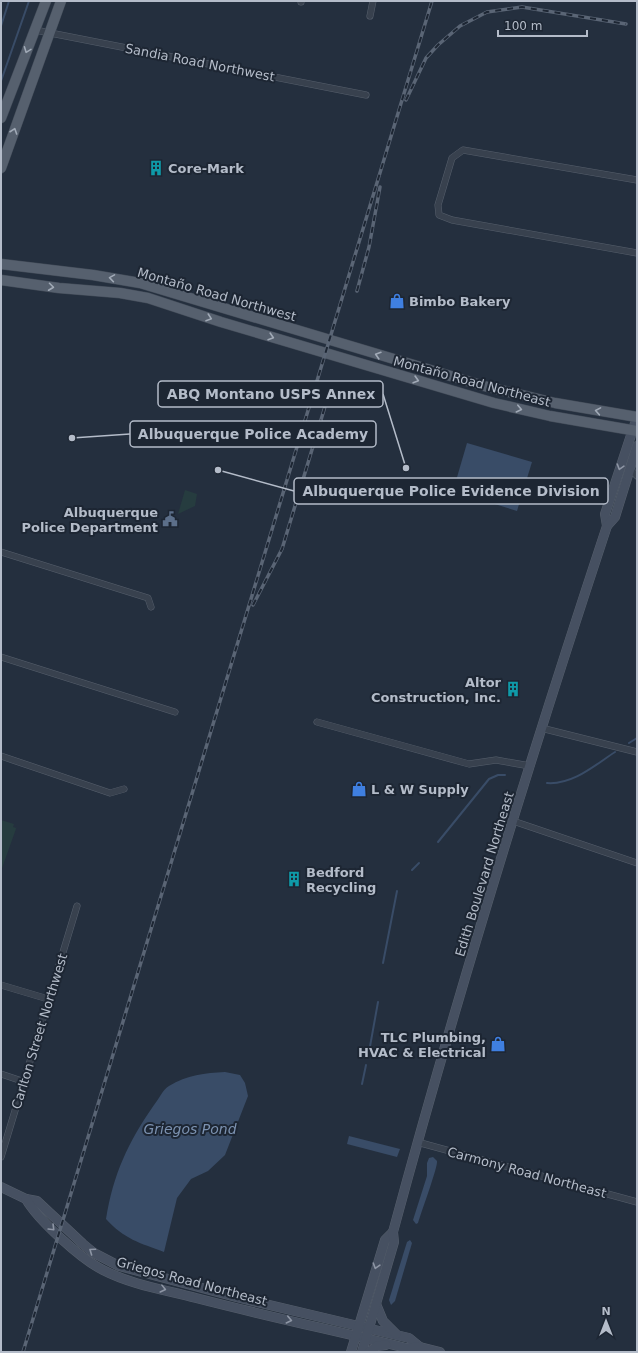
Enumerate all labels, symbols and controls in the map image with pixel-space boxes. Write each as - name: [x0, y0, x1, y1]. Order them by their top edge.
- scale bar: [498, 12, 587, 38]
- text: 100 m: [504, 19, 542, 33]
- street label: Sandia Road Northwest: [124, 41, 276, 84]
- one-way arrow: [23, 47, 31, 54]
- one-way arrow: [9, 128, 17, 135]
- building icon: Core-Mark: [147, 159, 165, 177]
- place label: Core-Mark: [168, 161, 244, 176]
- street label: Montaño Road Northwest: [136, 265, 298, 324]
- one-way arrow: [109, 274, 116, 283]
- one-way arrow: [48, 282, 54, 291]
- shop icon: Bimbo Bakery: [388, 292, 406, 310]
- place label: Bimbo Bakery: [409, 294, 511, 309]
- one-way arrow: [205, 313, 212, 322]
- one-way arrow: [268, 332, 275, 341]
- one-way arrow: [374, 351, 381, 360]
- street label: Montaño Road Northeast: [392, 353, 552, 410]
- one-way arrow: [412, 375, 419, 384]
- callout: ABQ Montano USPS Annex: [158, 381, 383, 407]
- text: ABQ Montano USPS Annex: [167, 386, 375, 402]
- one-way arrow: [516, 404, 523, 412]
- one-way arrow: [595, 407, 602, 416]
- callout: Albuquerque Police Academy: [130, 421, 376, 447]
- text: Albuquerque Police Academy: [138, 426, 368, 442]
- one-way arrow: [616, 464, 625, 471]
- callout: Albuquerque Police Evidence Division: [294, 478, 608, 504]
- text: Albuquerque Police Evidence Division: [302, 483, 600, 499]
- place label: Albuquerque Police Department: [21, 505, 158, 535]
- public building icon: Albuquerque Police Department: [161, 510, 179, 528]
- place label: Altor Construction, Inc.: [371, 675, 502, 705]
- building icon: Altor Construction, Inc.: [504, 680, 522, 698]
- shop icon: L & W Supply: [350, 780, 368, 798]
- place label: L & W Supply: [371, 782, 469, 797]
- street label: Edith Boulevard Northeast: [452, 790, 517, 958]
- place label: Bedford Recycling: [306, 865, 376, 895]
- building icon: Bedford Recycling: [285, 870, 303, 888]
- street label: Carlton Street Northwest: [9, 952, 70, 1111]
- place label: TLC Plumbing, HVAC & Electrical: [358, 1030, 486, 1060]
- shop icon: TLC Plumbing, HVAC & Electrical: [489, 1035, 507, 1053]
- water label: Griegos Pond: [143, 1121, 237, 1137]
- street label: Carmony Road Northeast: [446, 1144, 608, 1201]
- one-way arrow: [47, 1223, 55, 1231]
- one-way arrow: [90, 1249, 97, 1256]
- street label: Griegos Road Northeast: [115, 1254, 269, 1309]
- one-way arrow: [372, 1263, 381, 1270]
- one-way arrow: [159, 1284, 166, 1293]
- north arrow: [586, 1301, 626, 1341]
- text: N: [601, 1305, 611, 1318]
- one-way arrow: [286, 1316, 292, 1324]

